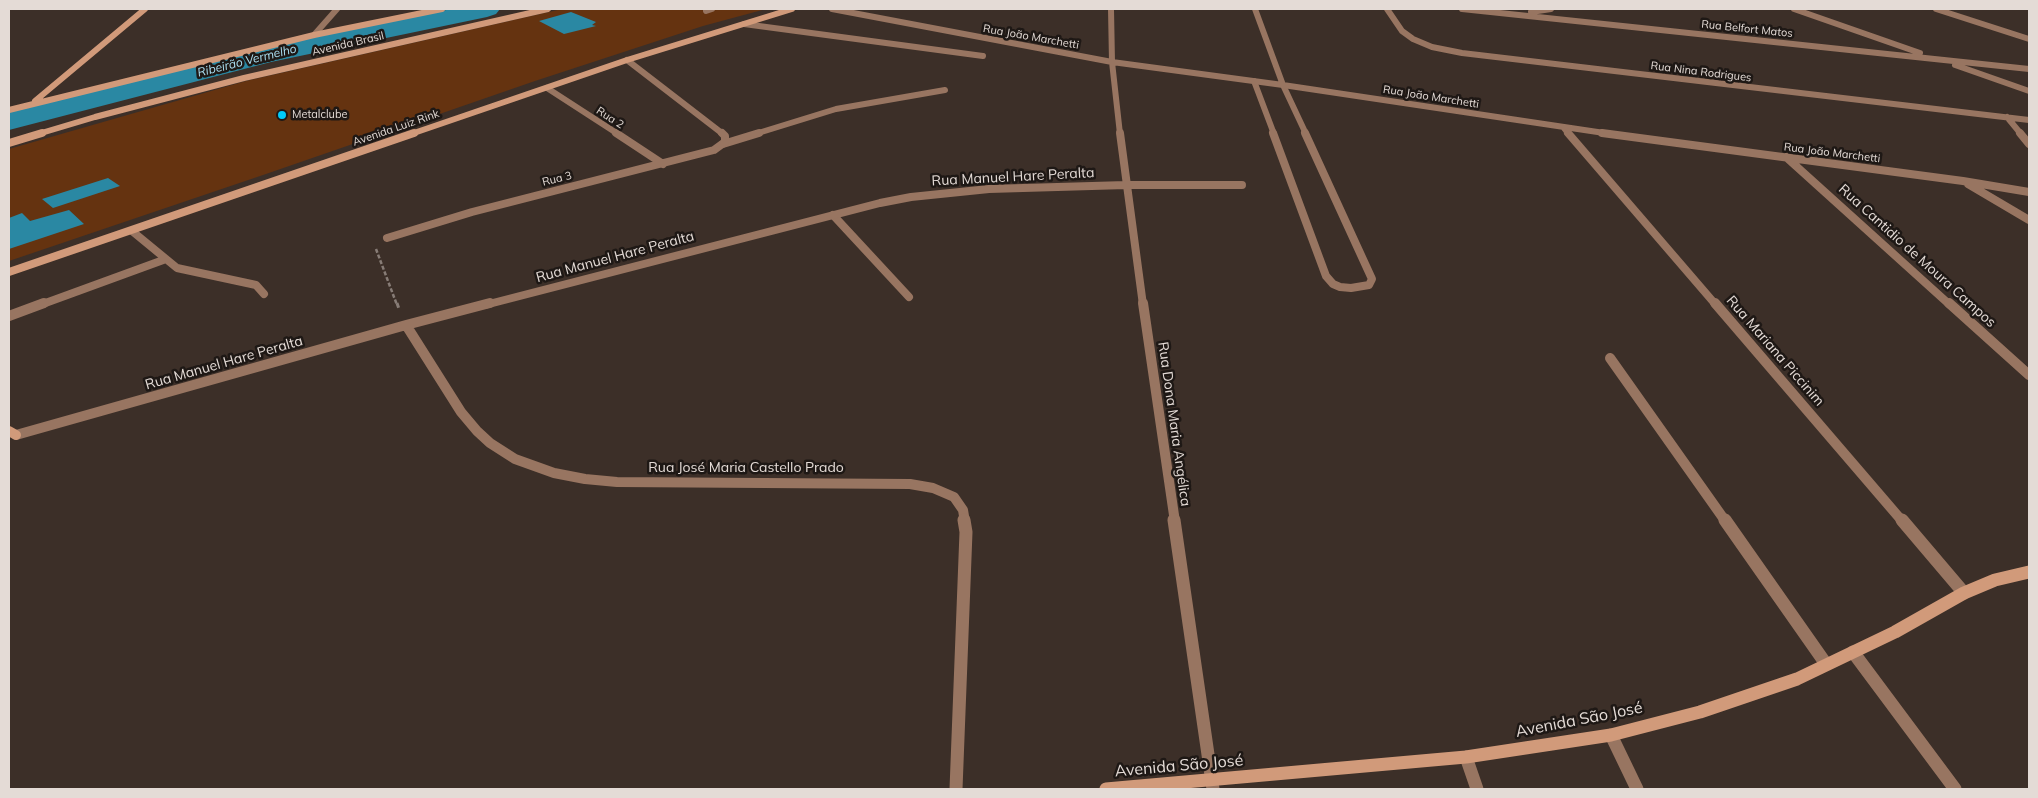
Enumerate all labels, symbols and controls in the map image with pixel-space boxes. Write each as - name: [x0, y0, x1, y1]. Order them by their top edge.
- street label: Rua Belfort Matos: [1701, 18, 1793, 40]
- street label: Rua João Marchetti: [982, 22, 1080, 52]
- street label: Avenida Brasil: [311, 29, 385, 59]
- water label: Ribeirão Vermelho: [196, 42, 298, 80]
- street label: Rua Nina Rodrigues: [1650, 59, 1752, 85]
- street label: Rua João Marchetti: [1382, 83, 1480, 111]
- street label: Rua 2: [594, 104, 626, 132]
- street label: Avenida Luiz Rink: [351, 107, 441, 149]
- place label: Metalclube: [292, 108, 347, 122]
- marker: Metalclube: [276, 109, 288, 121]
- street label: Rua João Marchetti: [1783, 141, 1881, 165]
- street label: Rua Manuel Hare Peralta: [931, 164, 1095, 190]
- street label: Rua 3: [541, 169, 573, 189]
- street label: Rua Cantidio de Moura Campos: [1835, 181, 1999, 331]
- street label: Rua Manuel Hare Peralta: [534, 228, 696, 286]
- street label: Rua Mariana Piccinim: [1723, 292, 1827, 410]
- street label: Rua Manuel Hare Peralta: [143, 332, 305, 394]
- street label: Rua Dona Maria Angélica: [1154, 341, 1194, 507]
- street label: Rua José Maria Castello Prado: [648, 460, 844, 476]
- street label: Avenida São José: [1514, 698, 1644, 742]
- street label: Avenida São José: [1114, 751, 1244, 781]

